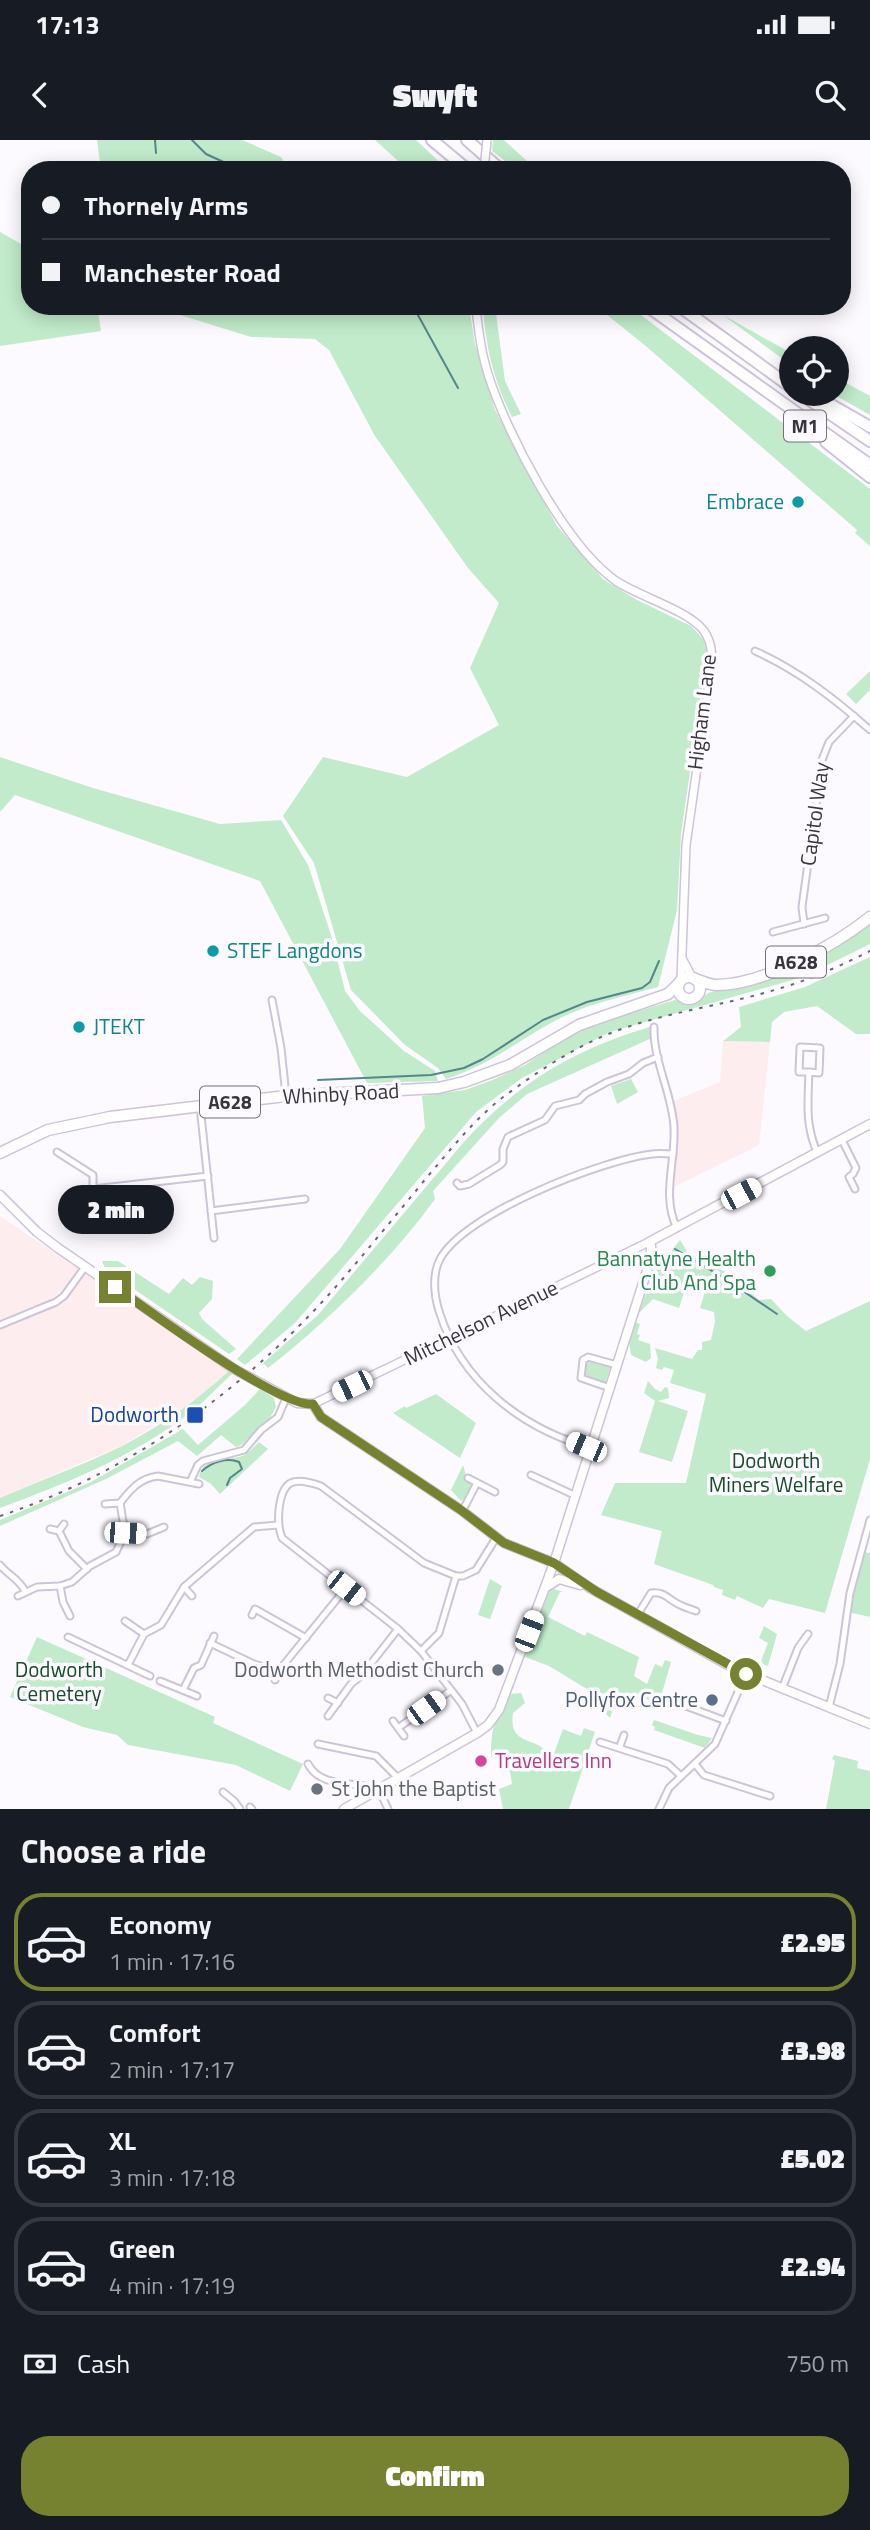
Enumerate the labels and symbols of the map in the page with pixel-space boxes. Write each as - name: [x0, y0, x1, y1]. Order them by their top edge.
- road number: M1: [784, 410, 826, 442]
- place label: Embrace: [706, 485, 784, 517]
- marker: Embrace: [790, 494, 806, 510]
- street label: Higham Lane: [678, 652, 724, 771]
- street label: Capitol Way: [791, 760, 837, 868]
- place label: STEF Langdons: [227, 934, 363, 966]
- marker: STEF Langdons: [205, 943, 221, 959]
- road number: A628: [766, 946, 826, 978]
- place label: JTEKT: [93, 1010, 145, 1042]
- marker: JTEKT: [71, 1019, 87, 1035]
- street label: Whinby Road: [282, 1074, 400, 1112]
- road number: A628: [200, 1086, 260, 1118]
- car: [718, 1175, 765, 1213]
- callout: 2 min: [57, 1186, 173, 1234]
- place label: Bannatyne Health Club And Spa: [597, 1242, 756, 1298]
- marker: Bannatyne Health Club And Spa: [762, 1263, 778, 1279]
- route end: [99, 1271, 131, 1303]
- street label: Mitchelson Avenue: [398, 1271, 563, 1373]
- car: [329, 1367, 376, 1405]
- place label: Dodworth: [90, 1398, 179, 1430]
- marker: Dodworth: [185, 1405, 205, 1425]
- car: [563, 1429, 610, 1465]
- park label: Dodworth Miners Welfare: [709, 1444, 843, 1500]
- car: [104, 1522, 147, 1544]
- car: [323, 1567, 370, 1609]
- car: [512, 1608, 547, 1654]
- park label: Dodworth Cemetery: [15, 1653, 103, 1709]
- place label: Dodworth Methodist Church: [234, 1653, 484, 1685]
- route start: [730, 1658, 762, 1690]
- marker: Dodworth Methodist Church: [490, 1662, 506, 1678]
- place label: Pollyfox Centre: [565, 1683, 698, 1715]
- car: [403, 1687, 450, 1729]
- marker: Pollyfox Centre: [704, 1692, 720, 1708]
- place label: Travellers Inn: [495, 1744, 612, 1776]
- marker: Travellers Inn: [473, 1753, 489, 1769]
- place label: St John the Baptist: [331, 1772, 496, 1804]
- marker: St John the Baptist: [309, 1781, 325, 1797]

